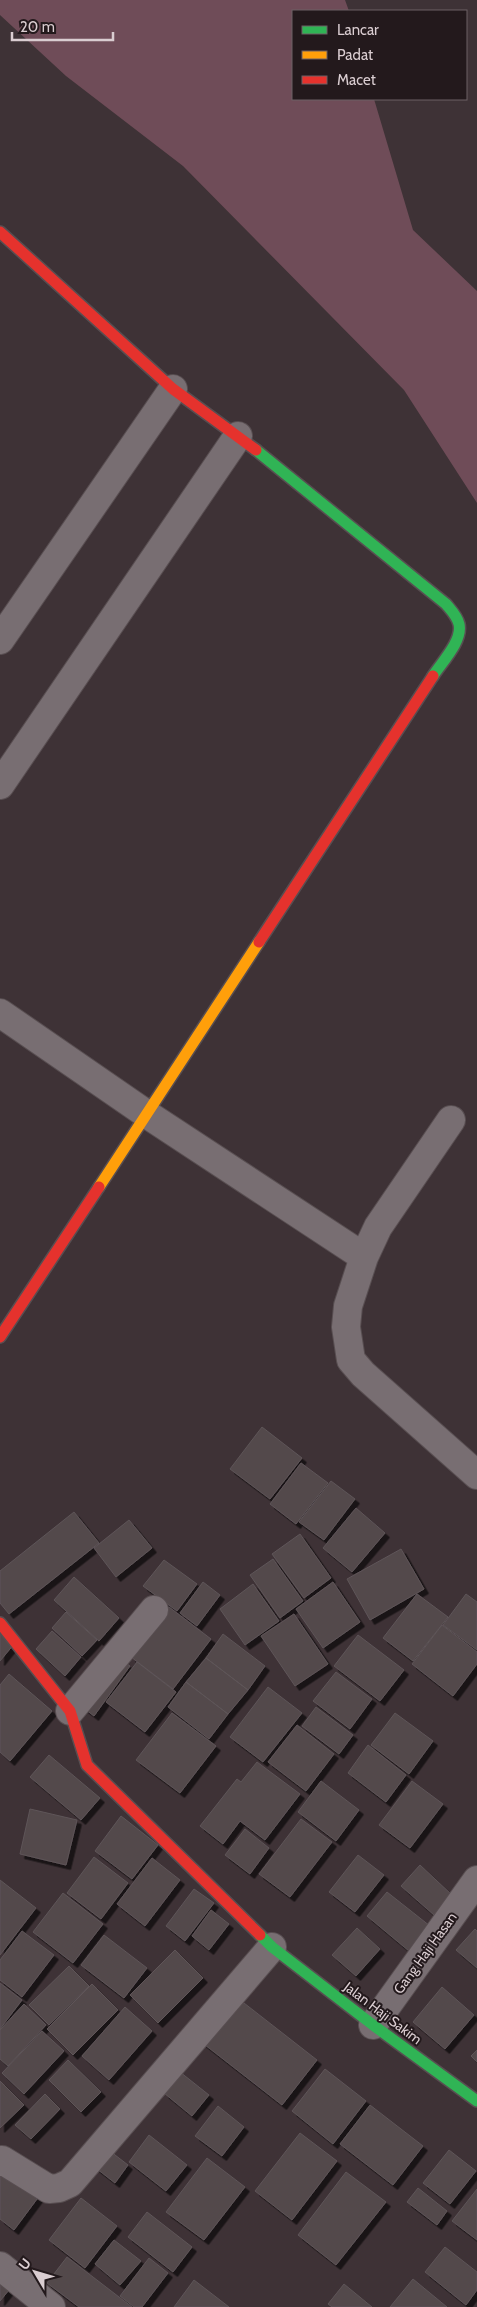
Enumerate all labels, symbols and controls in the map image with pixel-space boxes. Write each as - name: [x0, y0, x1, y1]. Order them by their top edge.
- scale bar: [12, 10, 114, 42]
- legend: [292, 10, 467, 100]
- text: 20 m: [20, 18, 55, 36]
- text: Lancar: [337, 21, 379, 39]
- text: Padat: [337, 46, 373, 64]
- text: Macet: [337, 71, 376, 89]
- street label: Gang Haji Hasan: [389, 1909, 461, 1997]
- street label: Jalan Haji Sakim: [340, 1977, 426, 2048]
- north arrow: [10, 2247, 60, 2297]
- text: U: [15, 2254, 35, 2274]

